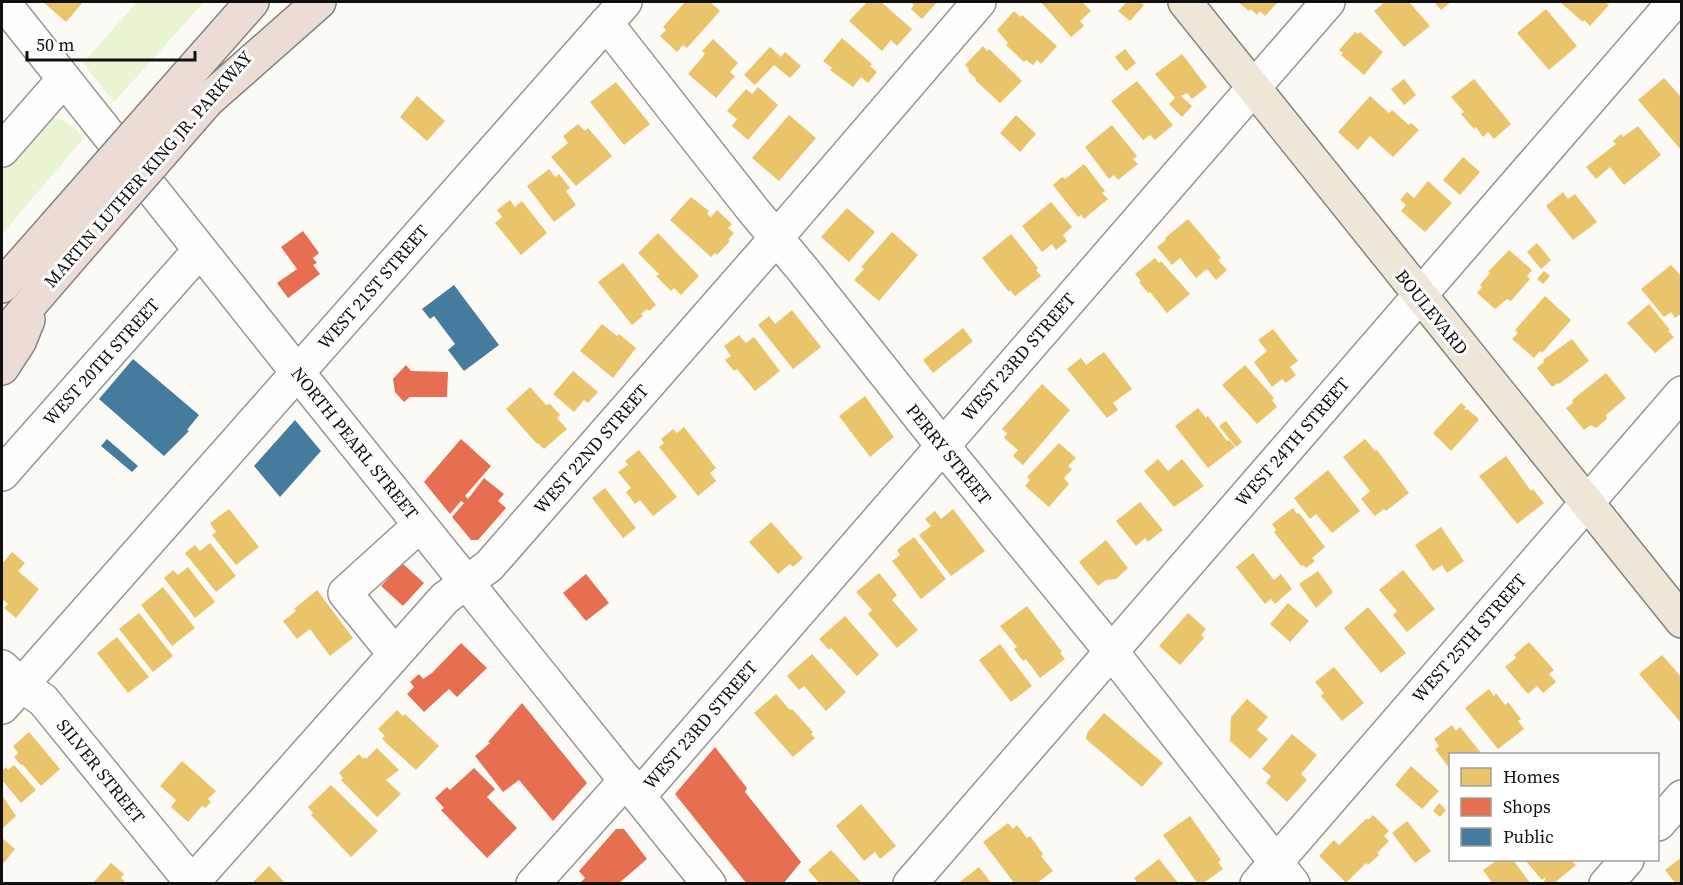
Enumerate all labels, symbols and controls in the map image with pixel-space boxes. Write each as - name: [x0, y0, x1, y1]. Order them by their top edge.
- scale bar: [27, 24, 195, 62]
- text: 50 m: [36, 32, 74, 57]
- street label: MARTIN LUTHER KING JR. PARKWAY: [38, 45, 258, 293]
- street label: WEST 21ST STREET: [312, 219, 434, 355]
- street label: BOULEVARD: [1390, 264, 1474, 360]
- street label: WEST 23RD STREET: [955, 287, 1081, 427]
- street label: WEST 20TH STREET: [37, 293, 165, 431]
- street label: NORTH PEARL STREET: [286, 362, 424, 525]
- street label: WEST 24TH STREET: [1229, 372, 1355, 512]
- street label: WEST 22ND STREET: [528, 379, 654, 519]
- street label: PERRY STREET: [901, 398, 998, 510]
- street label: WEST 25TH STREET: [1406, 568, 1532, 708]
- street label: WEST 23RD STREET: [637, 655, 763, 795]
- street label: SILVER STREET: [51, 714, 151, 828]
- legend: [1449, 753, 1659, 861]
- text: Homes: [1503, 764, 1560, 789]
- text: Shops: [1503, 794, 1551, 819]
- text: Public: [1503, 824, 1554, 849]

